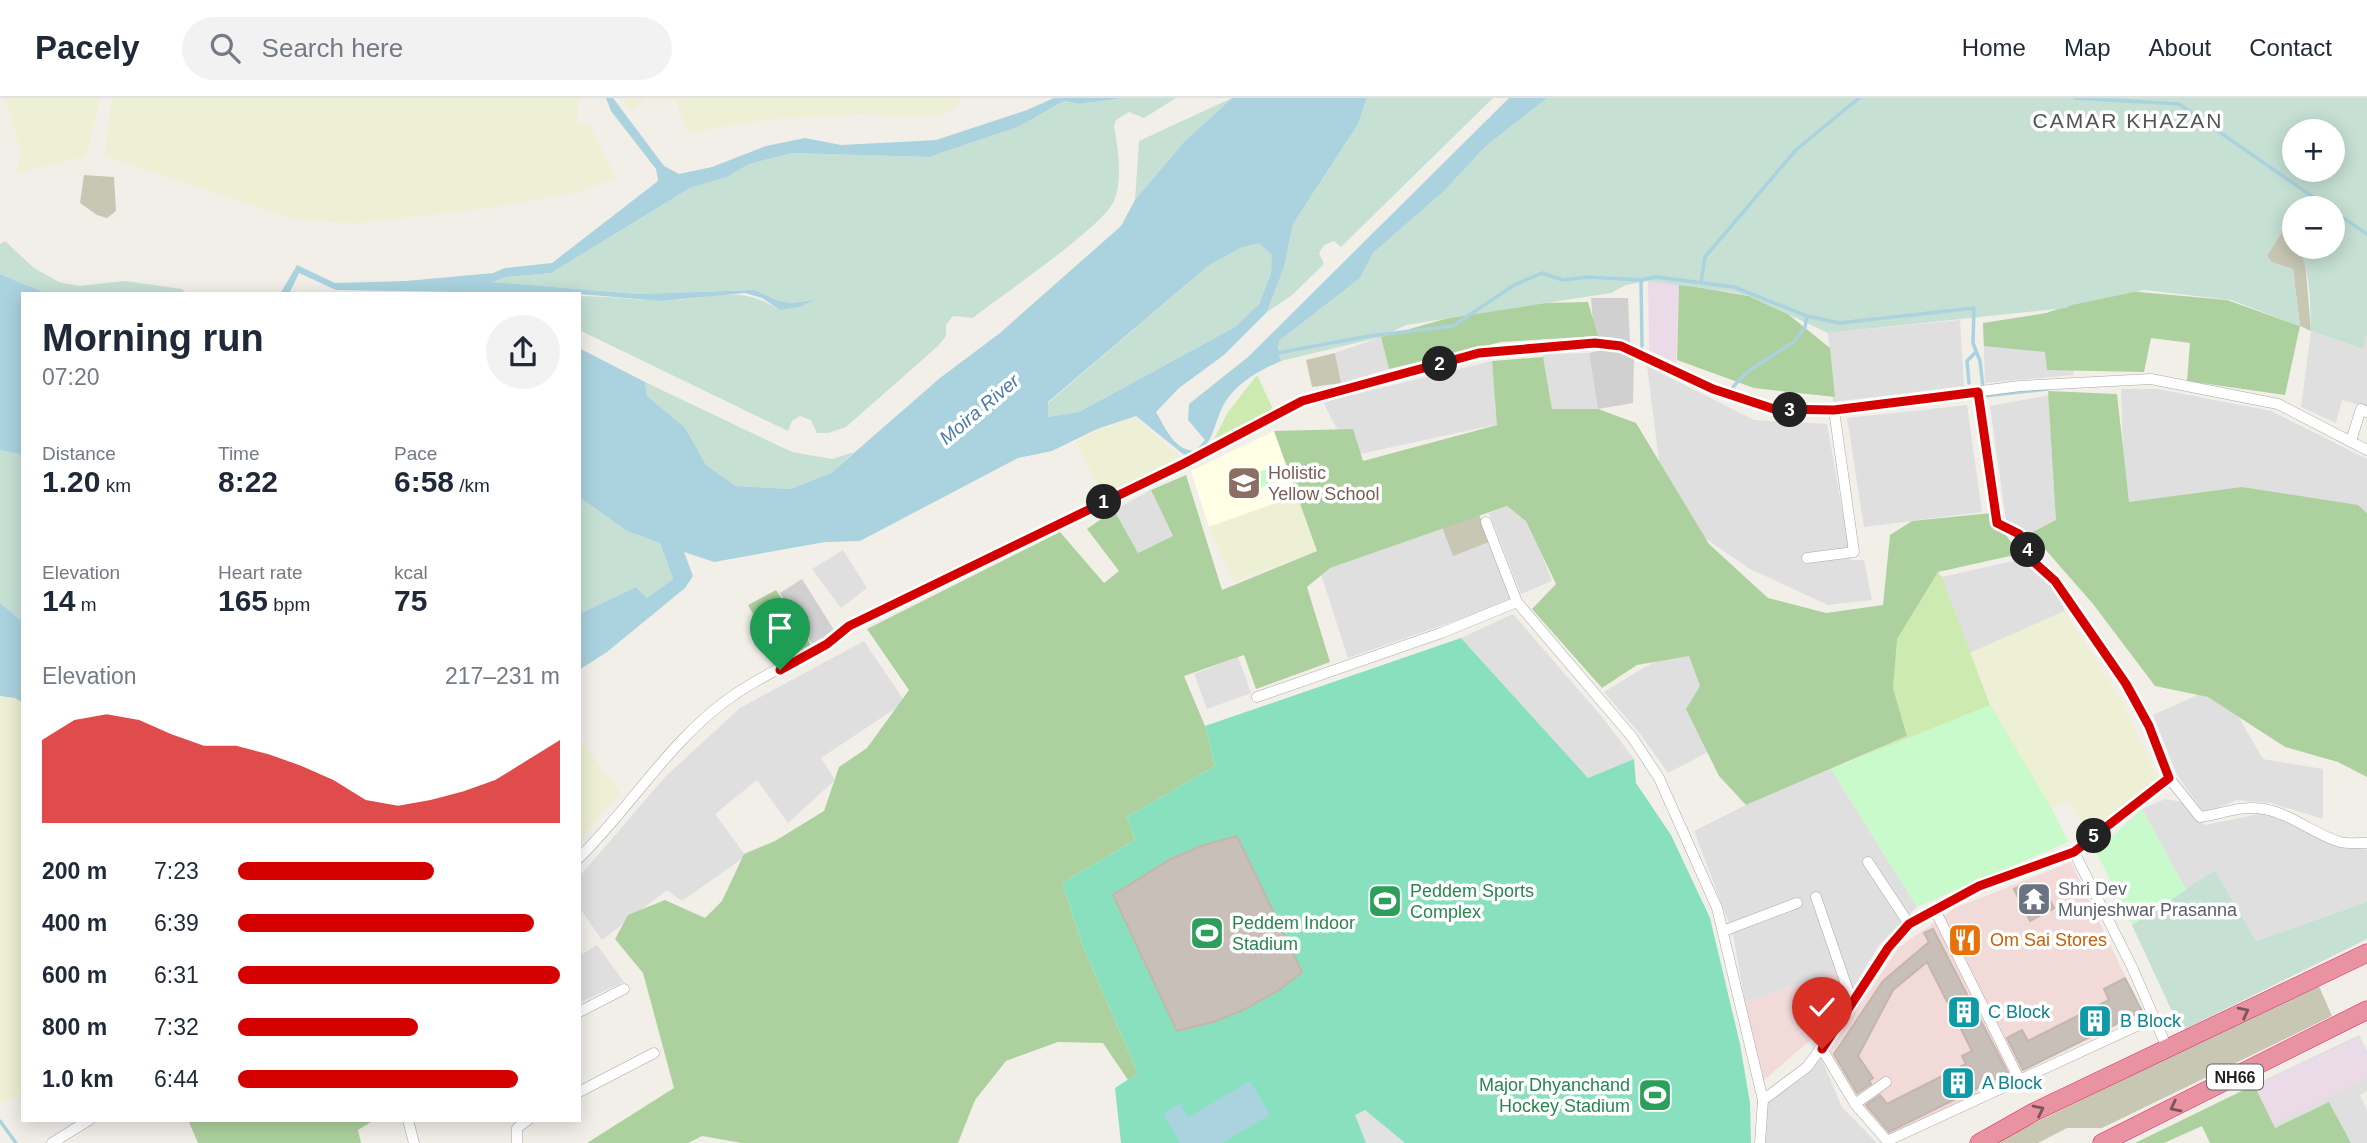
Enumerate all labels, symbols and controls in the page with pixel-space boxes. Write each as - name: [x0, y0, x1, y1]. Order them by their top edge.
- search box: [182, 17, 672, 80]
- text: Pacely: [35, 29, 140, 66]
- icon: search: [206, 29, 244, 67]
- text: Search here: [262, 33, 403, 63]
- text: Home: [1962, 34, 2026, 61]
- text: Map: [2064, 34, 2111, 61]
- text: About: [2149, 34, 2211, 61]
- text: Contact: [2249, 34, 2332, 61]
- district label: CAMAR KHAZAN: [2033, 109, 2223, 132]
- map controls: [2282, 119, 2345, 259]
- button: +: [2282, 119, 2345, 182]
- button: −: [2282, 196, 2345, 259]
- button: share: [486, 315, 560, 389]
- text: Morning run: [42, 317, 264, 359]
- pin: 2: [1422, 346, 1458, 382]
- text: 2: [1434, 353, 1445, 374]
- text: 07:20: [42, 364, 100, 390]
- water label: Moira River: [935, 370, 1024, 449]
- pin: 3: [1772, 392, 1808, 428]
- text: 3: [1784, 399, 1795, 420]
- text: Distance: [42, 443, 116, 464]
- text: Time: [218, 443, 260, 464]
- text: Pace: [394, 443, 437, 464]
- place label: Holistic Yellow School: [1268, 463, 1379, 504]
- school or university icon: Holistic Yellow School: [1225, 464, 1263, 502]
- text: 1.20: [42, 465, 100, 498]
- text: 8:22: [218, 465, 278, 498]
- text: 6:58: [394, 465, 454, 498]
- text: km: [100, 475, 131, 496]
- text: /km: [454, 475, 490, 496]
- pin: 1: [1086, 484, 1122, 520]
- text: 1: [1098, 491, 1109, 512]
- pin: 4: [2010, 532, 2046, 568]
- text: 4: [2022, 539, 2033, 560]
- text: Elevation: [42, 562, 120, 583]
- text: Heart rate: [218, 562, 302, 583]
- text: kcal: [394, 562, 428, 583]
- text: 14: [42, 584, 75, 617]
- text: 165: [218, 584, 268, 617]
- text: 75: [394, 584, 427, 617]
- text: m: [75, 594, 96, 615]
- text: bpm: [268, 594, 310, 615]
- pin: [750, 598, 810, 670]
- icon: arrive: [761, 609, 799, 647]
- text: Elevation: [42, 663, 137, 689]
- text: 217–231 m: [445, 663, 560, 689]
- pin: 5: [2076, 818, 2112, 854]
- text: 5: [2088, 825, 2099, 846]
- text: 200 m: [42, 858, 107, 884]
- text: 7:23: [154, 858, 199, 884]
- place label: Shri Dev Munjeshwar Prasanna: [2058, 879, 2238, 920]
- temple icon: Shri Dev Munjeshwar Prasanna: [2015, 880, 2053, 918]
- place label: Peddem Sports Complex: [1410, 881, 1534, 922]
- sports icon: Peddem Sports Complex: [1366, 882, 1404, 920]
- text: 400 m: [42, 910, 107, 936]
- text: 6:39: [154, 910, 199, 936]
- place label: Peddem Indoor Stadium: [1232, 913, 1355, 954]
- sports icon: Peddem Indoor Stadium: [1188, 914, 1226, 952]
- restaurant icon: Om Sai Stores: [1946, 921, 1984, 959]
- place label: Om Sai Stores: [1990, 930, 2107, 950]
- text: 600 m: [42, 962, 107, 988]
- text: 6:31: [154, 962, 199, 988]
- pin: [1792, 977, 1852, 1049]
- icon: check: [1803, 988, 1841, 1026]
- building icon: C Block: [1945, 993, 1983, 1031]
- place label: C Block: [1988, 1002, 2051, 1022]
- building icon: B Block: [2076, 1002, 2114, 1040]
- one-way arrow: [2237, 1006, 2249, 1020]
- place label: B Block: [2120, 1011, 2182, 1031]
- text: 800 m: [42, 1014, 107, 1040]
- text: 7:32: [154, 1014, 199, 1040]
- building icon: A Block: [1939, 1064, 1977, 1102]
- road number: NH66: [2207, 1065, 2263, 1090]
- text: 1.0 km: [42, 1066, 114, 1092]
- text: 6:44: [154, 1066, 199, 1092]
- place label: A Block: [1982, 1073, 2043, 1093]
- place label: Major Dhyanchand Hockey Stadium: [1479, 1075, 1630, 1116]
- sports icon: Major Dhyanchand Hockey Stadium: [1636, 1076, 1674, 1114]
- one-way arrow: [2170, 1098, 2182, 1112]
- one-way arrow: [2032, 1104, 2044, 1118]

